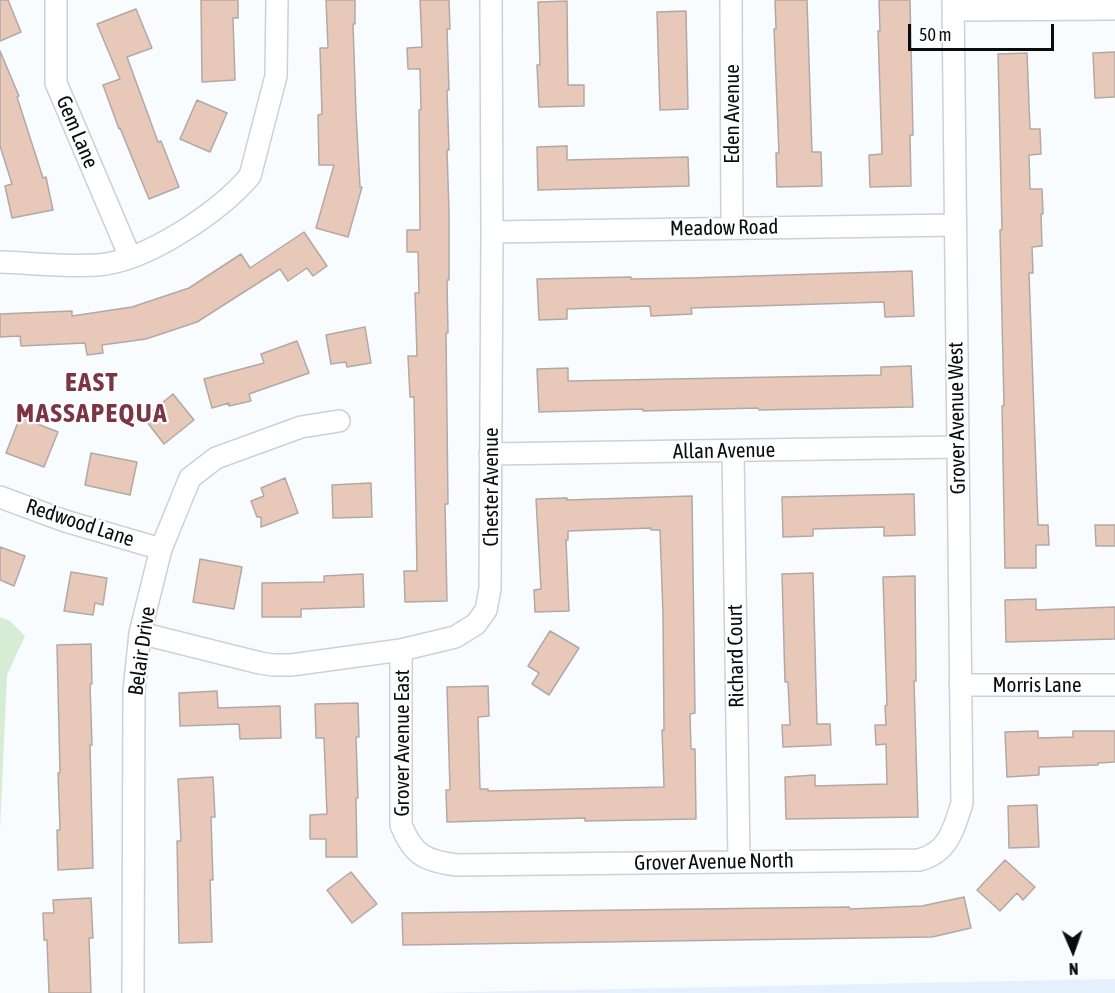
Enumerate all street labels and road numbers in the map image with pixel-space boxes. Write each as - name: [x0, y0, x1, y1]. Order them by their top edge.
- street label: Eden Avenue: [719, 64, 745, 164]
- street label: Gem Lane: [51, 92, 103, 172]
- street label: Meadow Road: [670, 214, 778, 242]
- street label: Grover Avenue West: [943, 341, 971, 495]
- street label: Chester Avenue: [478, 427, 504, 547]
- street label: Allan Avenue: [673, 438, 775, 464]
- street label: Redwood Lane: [23, 494, 137, 552]
- street label: Richard Court: [722, 604, 750, 708]
- street label: Belair Drive: [123, 605, 161, 697]
- street label: Grover Avenue East: [389, 669, 415, 817]
- street label: Morris Lane: [992, 672, 1082, 698]
- street label: Grover Avenue North: [634, 848, 794, 876]

